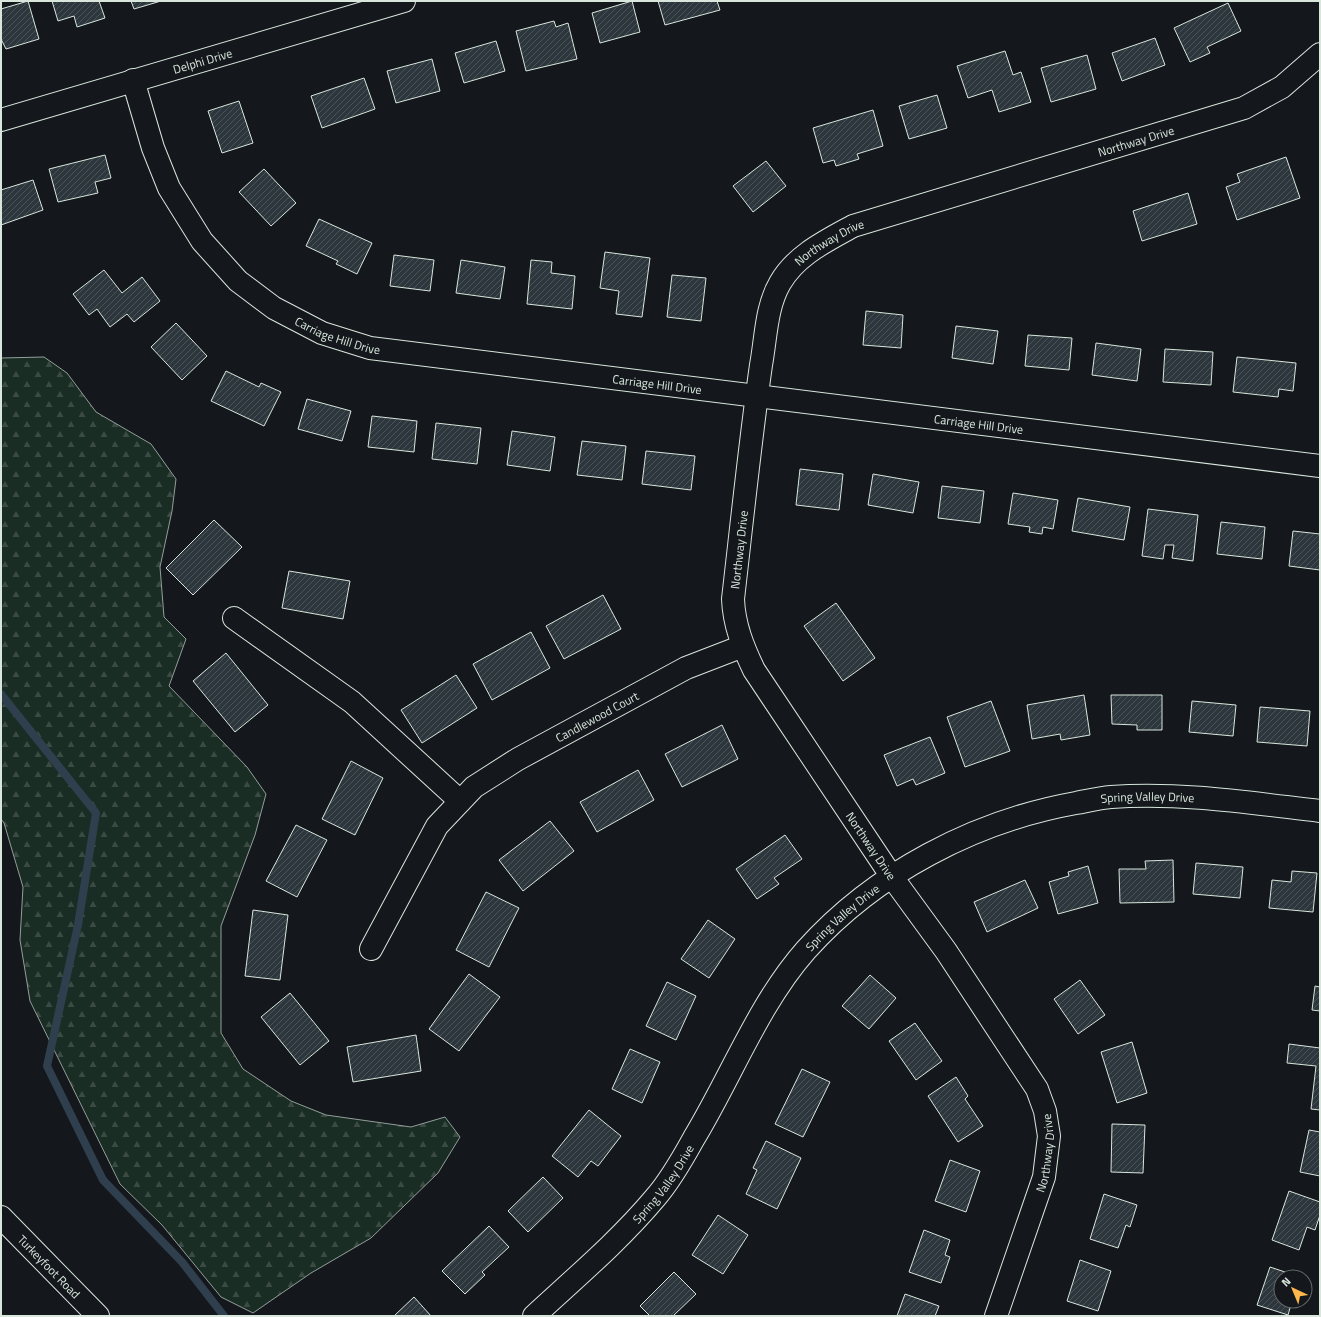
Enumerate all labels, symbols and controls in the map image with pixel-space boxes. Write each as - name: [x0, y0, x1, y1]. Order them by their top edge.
- street label: Delphi Drive: [170, 43, 234, 78]
- street label: Northway Drive: [1095, 120, 1176, 161]
- street label: Northway Drive: [790, 214, 866, 270]
- street label: Carriage Hill Drive: [292, 311, 381, 359]
- street label: Carriage Hill Drive: [612, 369, 703, 399]
- street label: Carriage Hill Drive: [933, 409, 1024, 439]
- street label: Northway Drive: [725, 509, 752, 590]
- street label: Candlewood Court: [552, 686, 643, 747]
- street label: Spring Valley Drive: [1099, 786, 1195, 808]
- street label: Northway Drive: [841, 808, 901, 884]
- street label: Spring Valley Drive: [800, 879, 883, 955]
- street label: Northway Drive: [1030, 1113, 1059, 1195]
- street label: Spring Valley Drive: [627, 1141, 698, 1228]
- street label: Turkeyfoot Road: [14, 1230, 85, 1302]
- north arrow: [1273, 1269, 1313, 1309]
- text: N: [1278, 1273, 1294, 1290]

